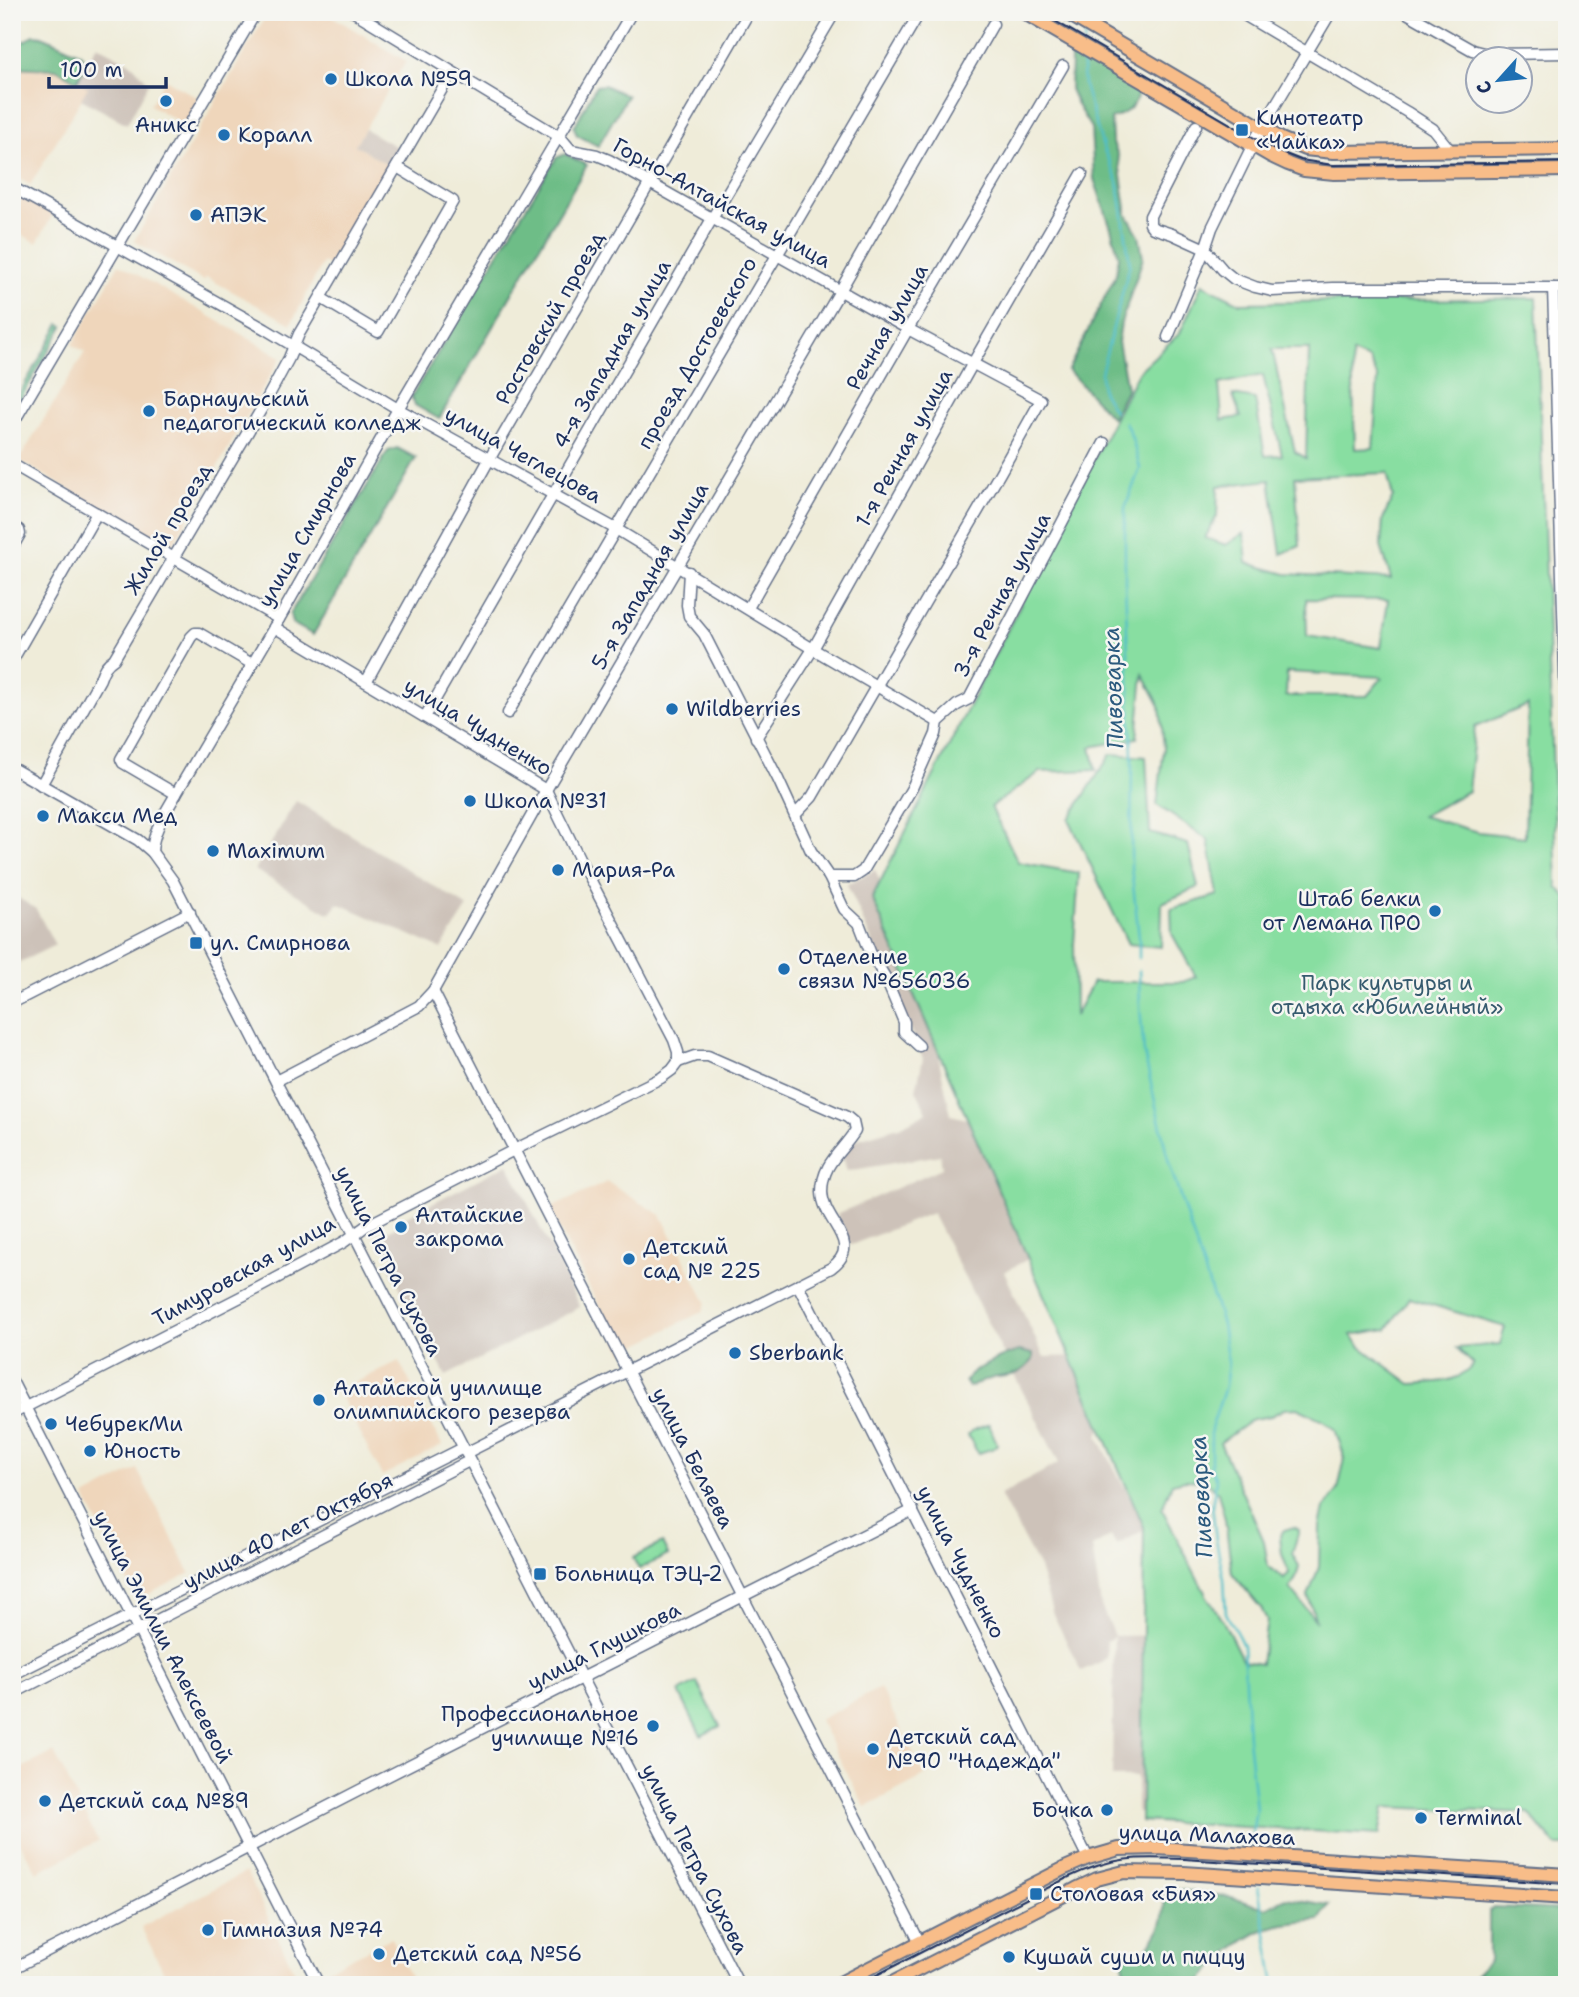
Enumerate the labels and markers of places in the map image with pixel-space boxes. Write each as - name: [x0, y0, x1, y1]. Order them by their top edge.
- place label: Школа №59: [345, 65, 472, 93]
- marker: Школа №59: [323, 71, 339, 87]
- marker: Аникс: [158, 93, 174, 109]
- place label: Кинотеатр «Чайка»: [1256, 104, 1363, 156]
- place label: Аникс: [135, 111, 197, 139]
- place label: Коралл: [238, 121, 312, 149]
- marker: Кинотеатр «Чайка»: [1234, 122, 1250, 138]
- marker: Коралл: [216, 127, 232, 143]
- place label: АПЭК: [210, 201, 267, 229]
- marker: АПЭК: [188, 207, 204, 223]
- place label: Барнаульский педагогический колледж: [163, 385, 421, 437]
- marker: Барнаульский педагогический колледж: [141, 403, 157, 419]
- place label: Wildberries: [686, 695, 801, 723]
- marker: Wildberries: [664, 701, 680, 717]
- place label: Школа №31: [484, 787, 607, 815]
- marker: Школа №31: [462, 793, 478, 809]
- place label: Макси Мед: [57, 802, 177, 830]
- marker: Макси Мед: [35, 808, 51, 824]
- place label: Maximum: [227, 837, 325, 865]
- marker: Maximum: [205, 843, 221, 859]
- place label: Мария-Ра: [572, 856, 675, 884]
- marker: Мария-Ра: [550, 862, 566, 878]
- place label: Штаб белки от Лемана ПРО: [1262, 885, 1421, 937]
- marker: Штаб белки от Лемана ПРО: [1427, 903, 1443, 919]
- place label: ул. Смирнова: [210, 929, 350, 957]
- marker: ул. Смирнова: [188, 935, 204, 951]
- place label: Отделение связи №656036: [798, 943, 970, 995]
- marker: Отделение связи №656036: [776, 961, 792, 977]
- place label: Алтайские закрома: [415, 1201, 524, 1253]
- marker: Алтайские закрома: [393, 1219, 409, 1235]
- place label: Детский сад № 225: [643, 1233, 761, 1285]
- marker: Детский сад № 225: [621, 1251, 637, 1267]
- place label: Sberbank: [749, 1339, 844, 1367]
- marker: Sberbank: [727, 1345, 743, 1361]
- place label: Алтайской училище олимпийского резерва: [333, 1374, 570, 1426]
- marker: Алтайской училище олимпийского резерва: [311, 1392, 327, 1408]
- place label: ЧебурекМи: [65, 1410, 183, 1438]
- marker: ЧебурекМи: [43, 1416, 59, 1432]
- place label: Юность: [104, 1437, 181, 1465]
- marker: Юность: [82, 1443, 98, 1459]
- place label: Больница ТЭЦ-2: [554, 1560, 723, 1588]
- marker: Больница ТЭЦ-2: [532, 1566, 548, 1582]
- place label: Профессиональное училище №16: [441, 1700, 639, 1752]
- marker: Профессиональное училище №16: [645, 1718, 661, 1734]
- place label: Детский сад №90 "Надежда": [887, 1723, 1061, 1775]
- marker: Детский сад №90 "Надежда": [865, 1741, 881, 1757]
- place label: Детский сад №89: [59, 1787, 249, 1815]
- marker: Детский сад №89: [37, 1793, 53, 1809]
- place label: Бочка: [1032, 1796, 1093, 1824]
- marker: Бочка: [1099, 1802, 1115, 1818]
- place label: Terminal: [1435, 1804, 1523, 1832]
- marker: Terminal: [1413, 1810, 1429, 1826]
- place label: Столовая «Бия»: [1050, 1880, 1216, 1908]
- marker: Столовая «Бия»: [1028, 1886, 1044, 1902]
- place label: Гимназия №74: [222, 1916, 383, 1944]
- marker: Гимназия №74: [200, 1922, 216, 1938]
- place label: Детский сад №56: [393, 1940, 582, 1968]
- place label: Кушай суши и пиццу: [1023, 1943, 1246, 1971]
- marker: Детский сад №56: [371, 1946, 387, 1962]
- marker: Кушай суши и пиццу: [1001, 1949, 1017, 1965]

